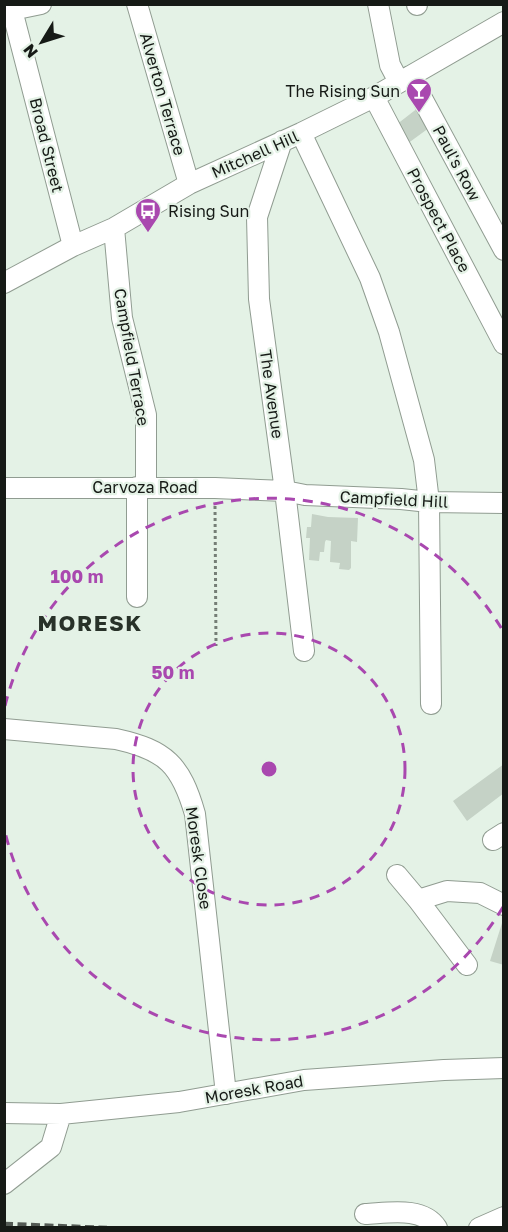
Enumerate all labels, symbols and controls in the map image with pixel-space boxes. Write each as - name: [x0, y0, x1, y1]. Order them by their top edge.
- north arrow: [12, 12, 72, 72]
- street label: Alverton Terrace: [136, 30, 190, 158]
- text: N: [19, 40, 42, 62]
- bar icon: The Rising Sun: [404, 76, 434, 114]
- place label: The Rising Sun: [286, 81, 400, 101]
- street label: Broad Street: [26, 96, 68, 194]
- street label: Paul's Row: [429, 122, 485, 204]
- street label: Mitchell Hill: [208, 126, 302, 182]
- street label: Prospect Place: [403, 164, 475, 276]
- bus stop icon: Rising Sun: [133, 196, 163, 234]
- place label: Rising Sun: [168, 201, 249, 221]
- street label: Campfield Terrace: [110, 287, 154, 427]
- street label: The Avenue: [256, 348, 288, 440]
- street label: Carvoza Road: [92, 477, 198, 497]
- street label: Campfield Hill: [339, 486, 449, 512]
- text: 100 m: [51, 565, 103, 587]
- district label: MORESK: [37, 609, 143, 636]
- text: 50 m: [152, 661, 194, 683]
- centre of rings: [259, 759, 279, 779]
- street label: Moresk Close: [182, 805, 216, 911]
- street label: Moresk Road: [203, 1071, 305, 1107]

